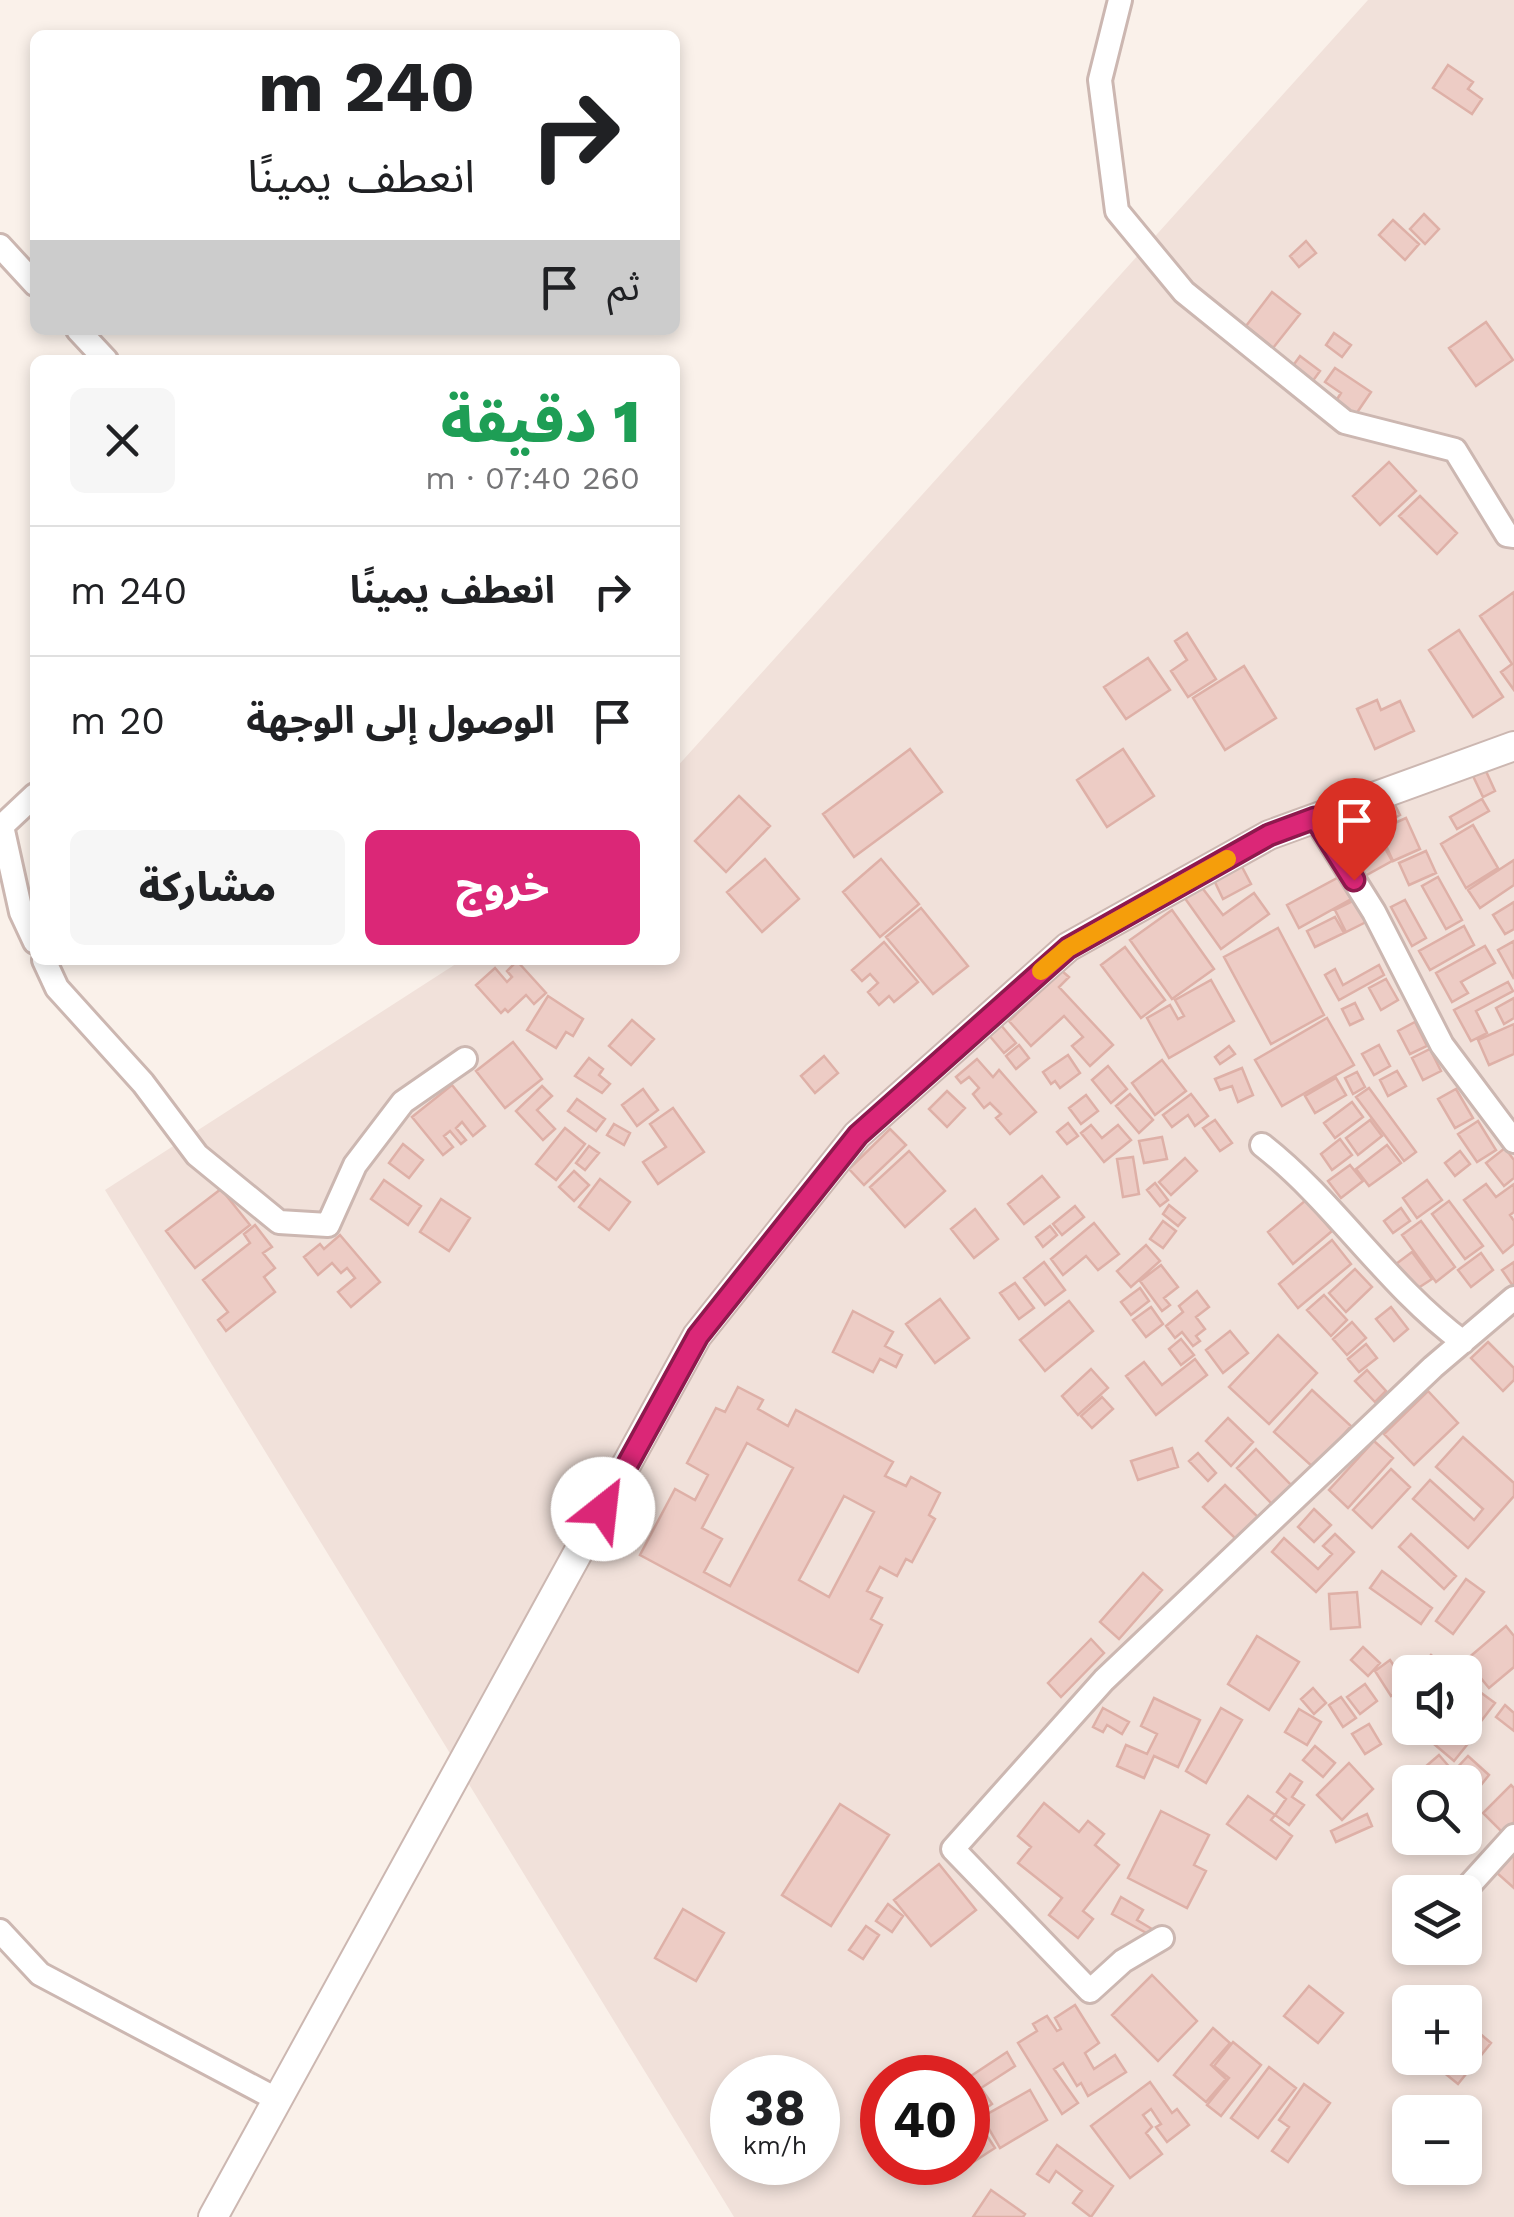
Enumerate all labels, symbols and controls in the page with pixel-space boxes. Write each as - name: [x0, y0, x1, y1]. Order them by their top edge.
- text: 240 m: [258, 46, 475, 128]
- icon: right: [510, 70, 640, 200]
- text: انعطف يمينًا: [247, 150, 475, 203]
- icon: arrive: [532, 260, 587, 315]
- text: ثم: [607, 265, 640, 309]
- text: 1 دقيقة: [441, 386, 640, 457]
- button: close: [70, 388, 175, 493]
- text: 260 m · 07:40: [425, 459, 640, 497]
- icon: right: [585, 564, 640, 619]
- text: انعطف يمينًا: [350, 568, 555, 612]
- text: 240 m: [70, 569, 187, 613]
- icon: arrive: [585, 694, 640, 749]
- text: الوصول إلى الوجهة: [246, 698, 555, 742]
- text: 20 m: [70, 699, 165, 743]
- pin: [1312, 778, 1397, 881]
- icon: arrive: [1327, 793, 1382, 848]
- button: مشاركة: [70, 830, 345, 945]
- button: خروج: [365, 830, 640, 945]
- position arrow: [551, 1457, 655, 1561]
- map controls: [1392, 1655, 1482, 2185]
- button: sound: [1392, 1655, 1482, 1745]
- button: search: [1392, 1765, 1482, 1855]
- button: layers: [1392, 1875, 1482, 1965]
- button: +: [1392, 1985, 1482, 2075]
- speed limit sign: 40: [860, 2055, 990, 2185]
- text: 38: [745, 2078, 806, 2137]
- button: −: [1392, 2095, 1482, 2185]
- text: km/h: [743, 2131, 807, 2160]

